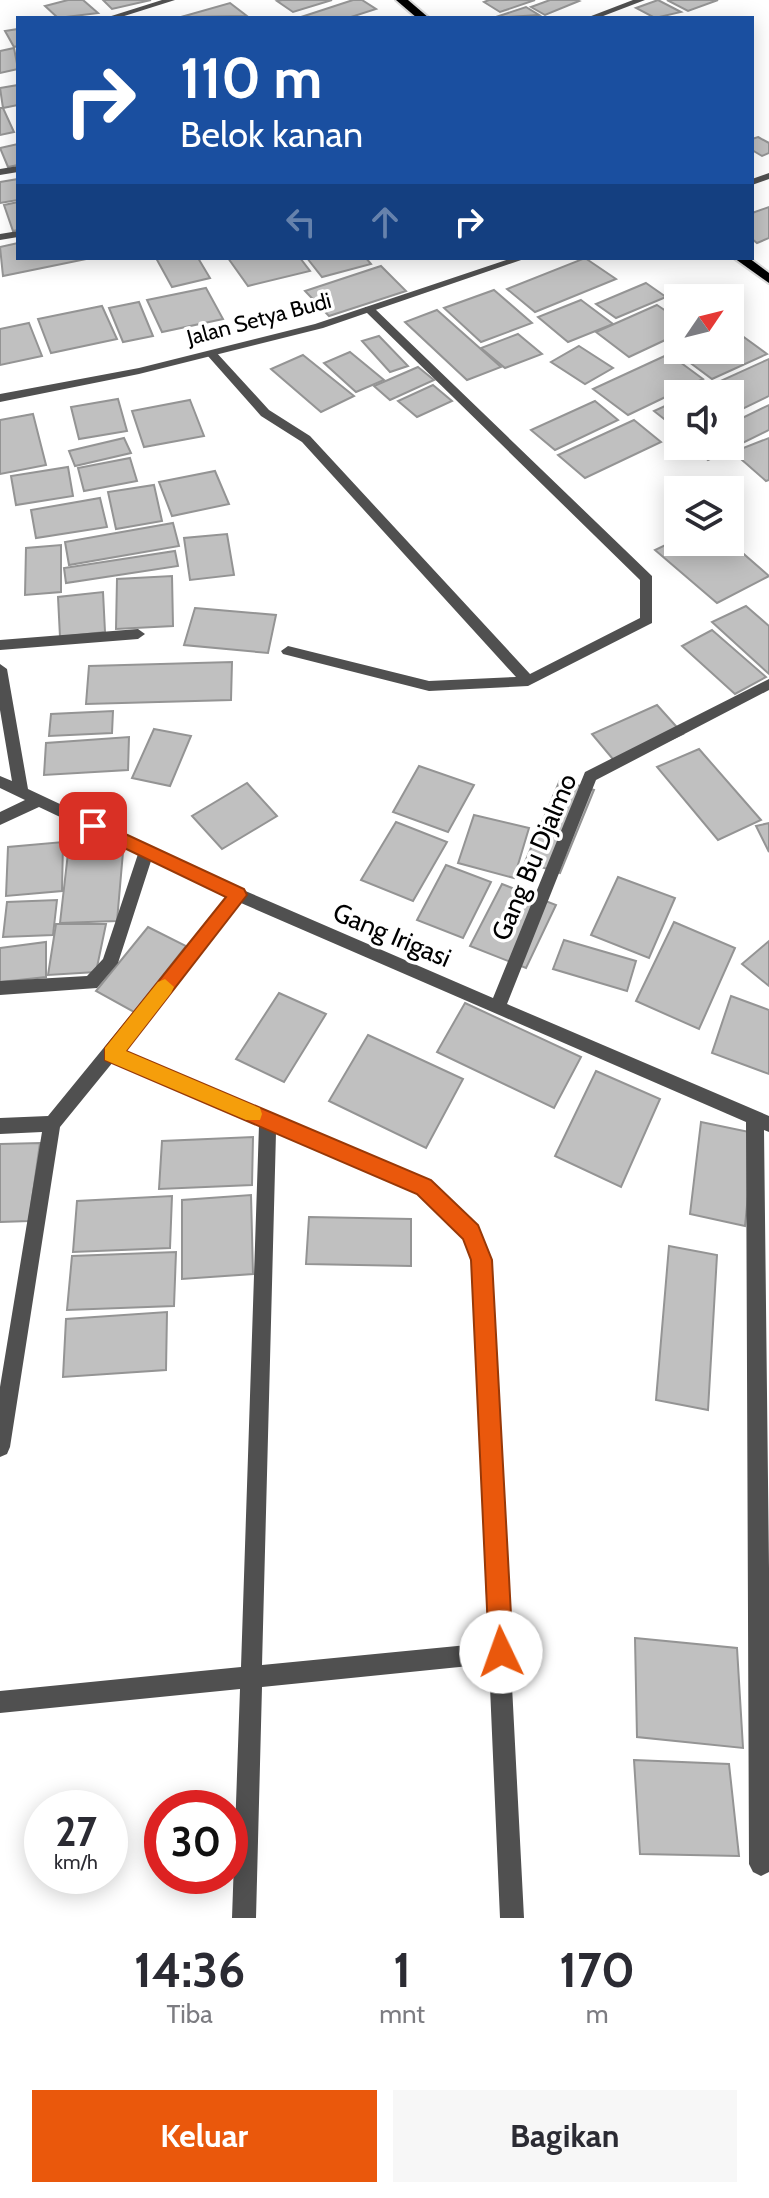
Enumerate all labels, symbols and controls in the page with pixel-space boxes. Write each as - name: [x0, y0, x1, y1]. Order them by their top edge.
- text: 110 m: [180, 44, 322, 112]
- icon: right: [48, 48, 152, 152]
- text: Belok kanan: [180, 112, 363, 156]
- icon: left: [279, 200, 323, 244]
- icon: ahead: [363, 200, 407, 244]
- icon: right: [447, 200, 491, 244]
- north arrow: [664, 284, 744, 364]
- map controls: [664, 284, 744, 556]
- street label: Jalan Setya Budi: [183, 287, 334, 352]
- button: sound: [664, 380, 744, 460]
- button: layers: [664, 476, 744, 556]
- street label: Gang Bu Djalmo: [484, 769, 584, 945]
- pin: [59, 792, 127, 860]
- icon: arrive: [71, 804, 115, 848]
- street label: Gang Irigasi: [328, 896, 456, 974]
- position arrow: [459, 1610, 543, 1694]
- speed limit sign: 30: [144, 1790, 248, 1894]
- text: 27: [55, 1807, 97, 1856]
- text: km/h: [54, 1850, 98, 1874]
- text: 14:36: [134, 1941, 245, 1999]
- text: 1: [393, 1941, 411, 1999]
- text: 170: [559, 1941, 635, 1999]
- text: Tiba: [167, 1998, 213, 2030]
- text: mnt: [379, 1998, 425, 2030]
- text: m: [586, 1998, 608, 2030]
- button: Keluar: [32, 2090, 377, 2182]
- button: Bagikan: [393, 2090, 737, 2182]

